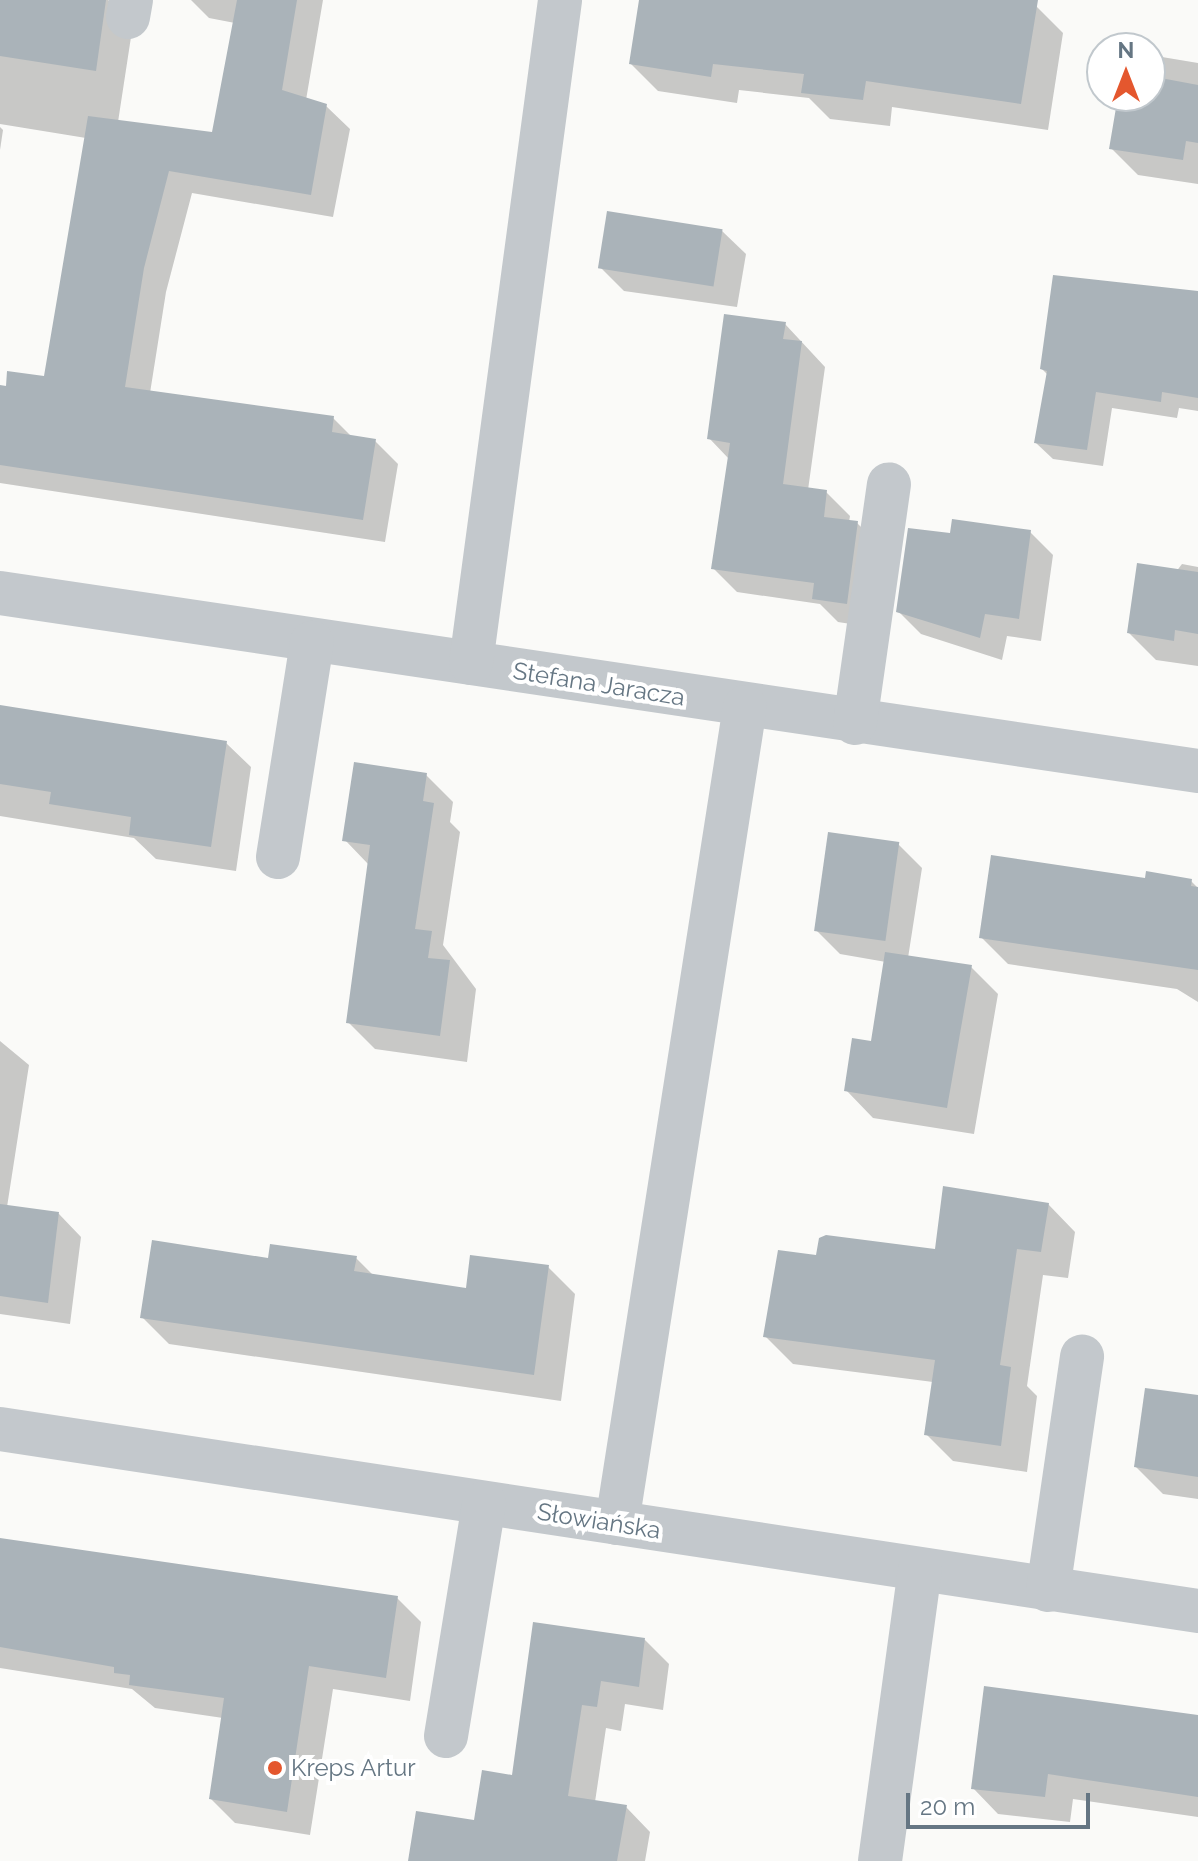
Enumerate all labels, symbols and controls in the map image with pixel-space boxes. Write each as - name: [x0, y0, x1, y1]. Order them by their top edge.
- north arrow: [1086, 32, 1166, 112]
- text: N: [1118, 37, 1134, 63]
- street label: Stefana Jaracza: [511, 656, 687, 712]
- street label: Słowiańska: [535, 1497, 663, 1545]
- place label: Kreps Artur: [291, 1754, 416, 1782]
- marker: Kreps Artur: [266, 1759, 284, 1777]
- scale bar: [910, 1777, 1094, 1827]
- text: 20 m: [920, 1792, 975, 1821]

